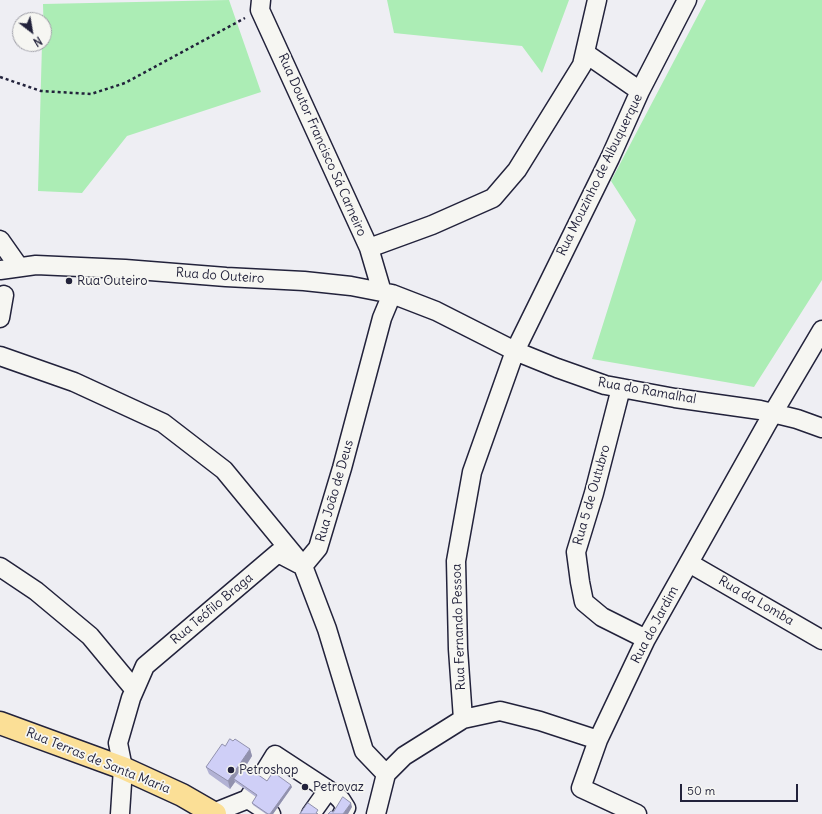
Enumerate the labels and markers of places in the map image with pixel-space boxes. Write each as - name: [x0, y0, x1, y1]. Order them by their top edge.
- place label: Rua Outeiro: [77, 273, 148, 289]
- marker: Rua Outeiro: [64, 276, 74, 286]
- place label: Petroshop: [239, 762, 298, 778]
- marker: Petroshop: [226, 765, 236, 775]
- place label: Petrovaz: [313, 779, 364, 795]
- marker: Petrovaz: [300, 782, 310, 792]

